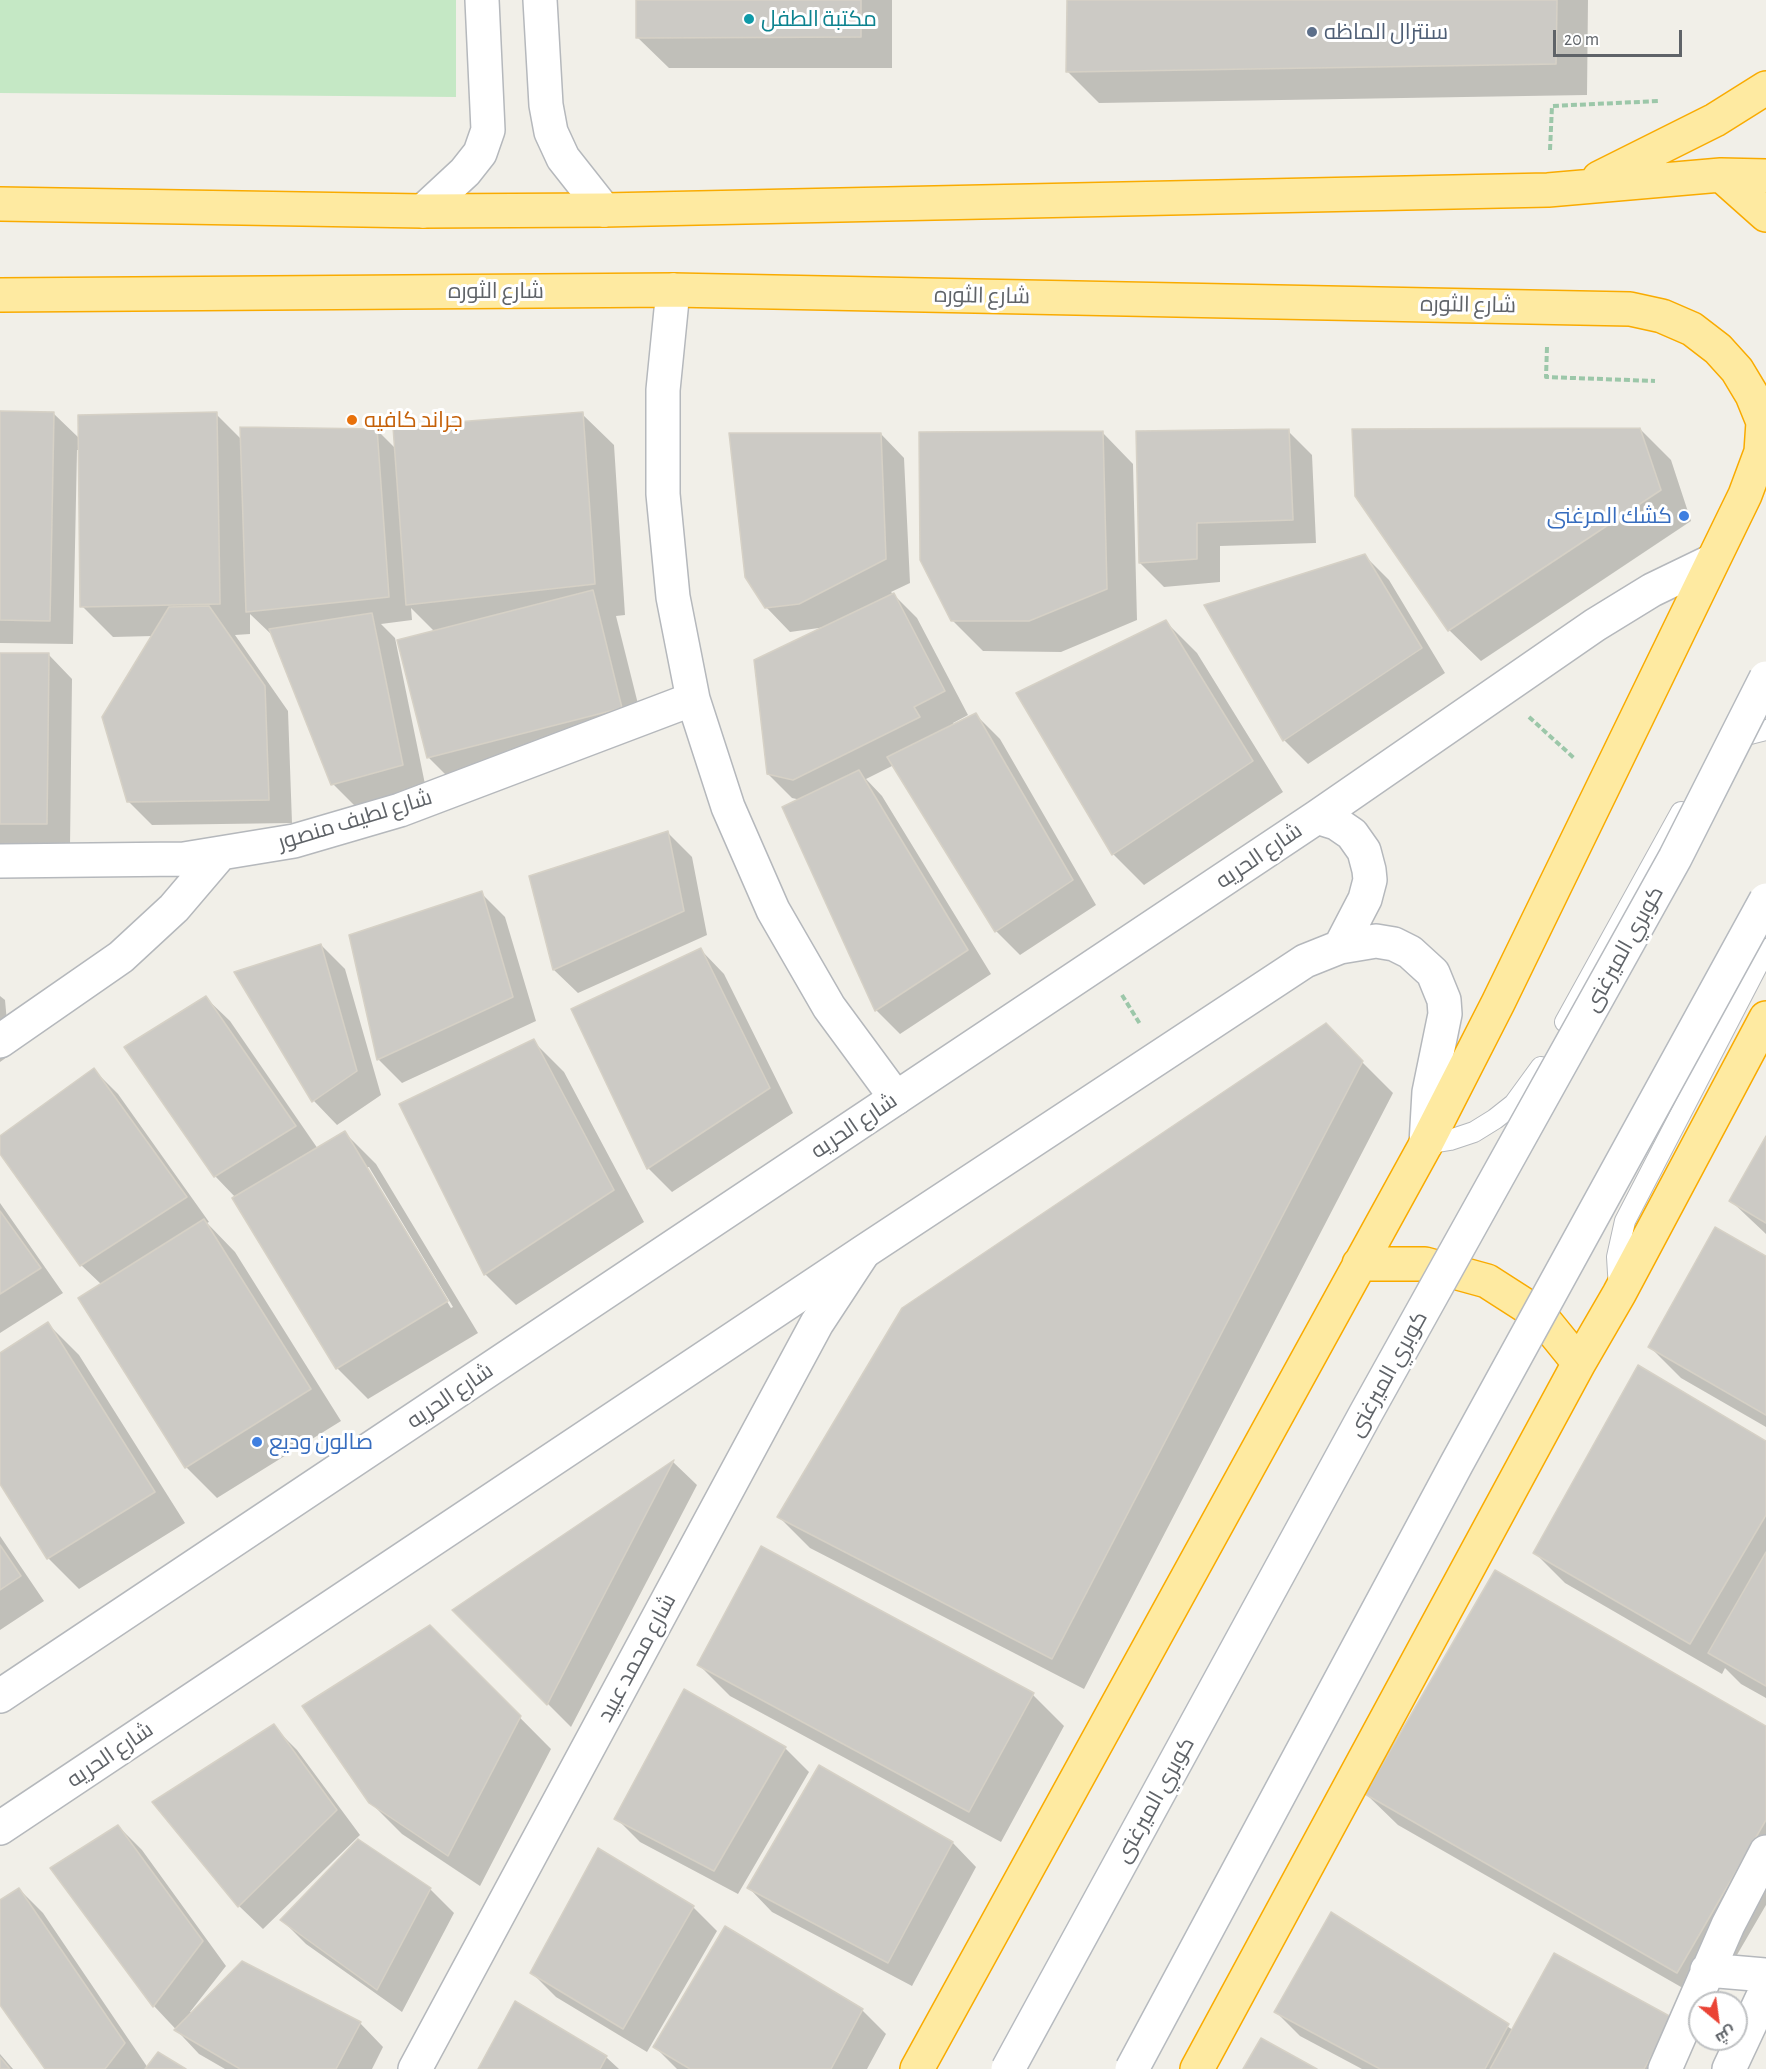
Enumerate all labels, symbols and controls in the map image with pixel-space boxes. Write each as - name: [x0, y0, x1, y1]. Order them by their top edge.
- place label: مكتبة الطفل: [761, 6, 877, 32]
- marker: مكتبة الطفل: [742, 12, 756, 26]
- scale bar: [1556, 18, 1685, 56]
- place label: سنترال الماظه: [1324, 19, 1448, 45]
- marker: سنترال الماظه: [1305, 25, 1319, 39]
- text: 20 m: [1564, 31, 1599, 49]
- street label: شارع الثوره: [448, 278, 544, 304]
- street label: شارع الثوره: [934, 282, 1030, 310]
- street label: شارع الثوره: [1420, 291, 1516, 319]
- place label: جراند كافيه: [364, 407, 463, 433]
- marker: جراند كافيه: [345, 413, 359, 427]
- place label: كشك المرغنى: [1547, 503, 1672, 529]
- marker: كشك المرغنى: [1677, 509, 1691, 523]
- street label: شارع لطيف منصور: [275, 784, 435, 856]
- street label: شارع الحريه: [1211, 818, 1307, 894]
- street label: كوبري الميرغنى: [1579, 882, 1669, 1016]
- street label: شارع الحريه: [806, 1088, 902, 1164]
- street label: كوبري الميرغنى: [1343, 1307, 1433, 1441]
- street label: شارع الحريه: [402, 1358, 498, 1434]
- place label: صالون وديع: [269, 1429, 373, 1455]
- marker: صالون وديع: [250, 1435, 264, 1449]
- street label: شارع محمد عبيد: [592, 1589, 682, 1727]
- street label: شارع الحريه: [62, 1717, 158, 1793]
- street label: كوبري الميرغنى: [1110, 1733, 1200, 1867]
- north arrow: [1688, 1991, 1748, 2051]
- text: ش: [1713, 2023, 1739, 2047]

